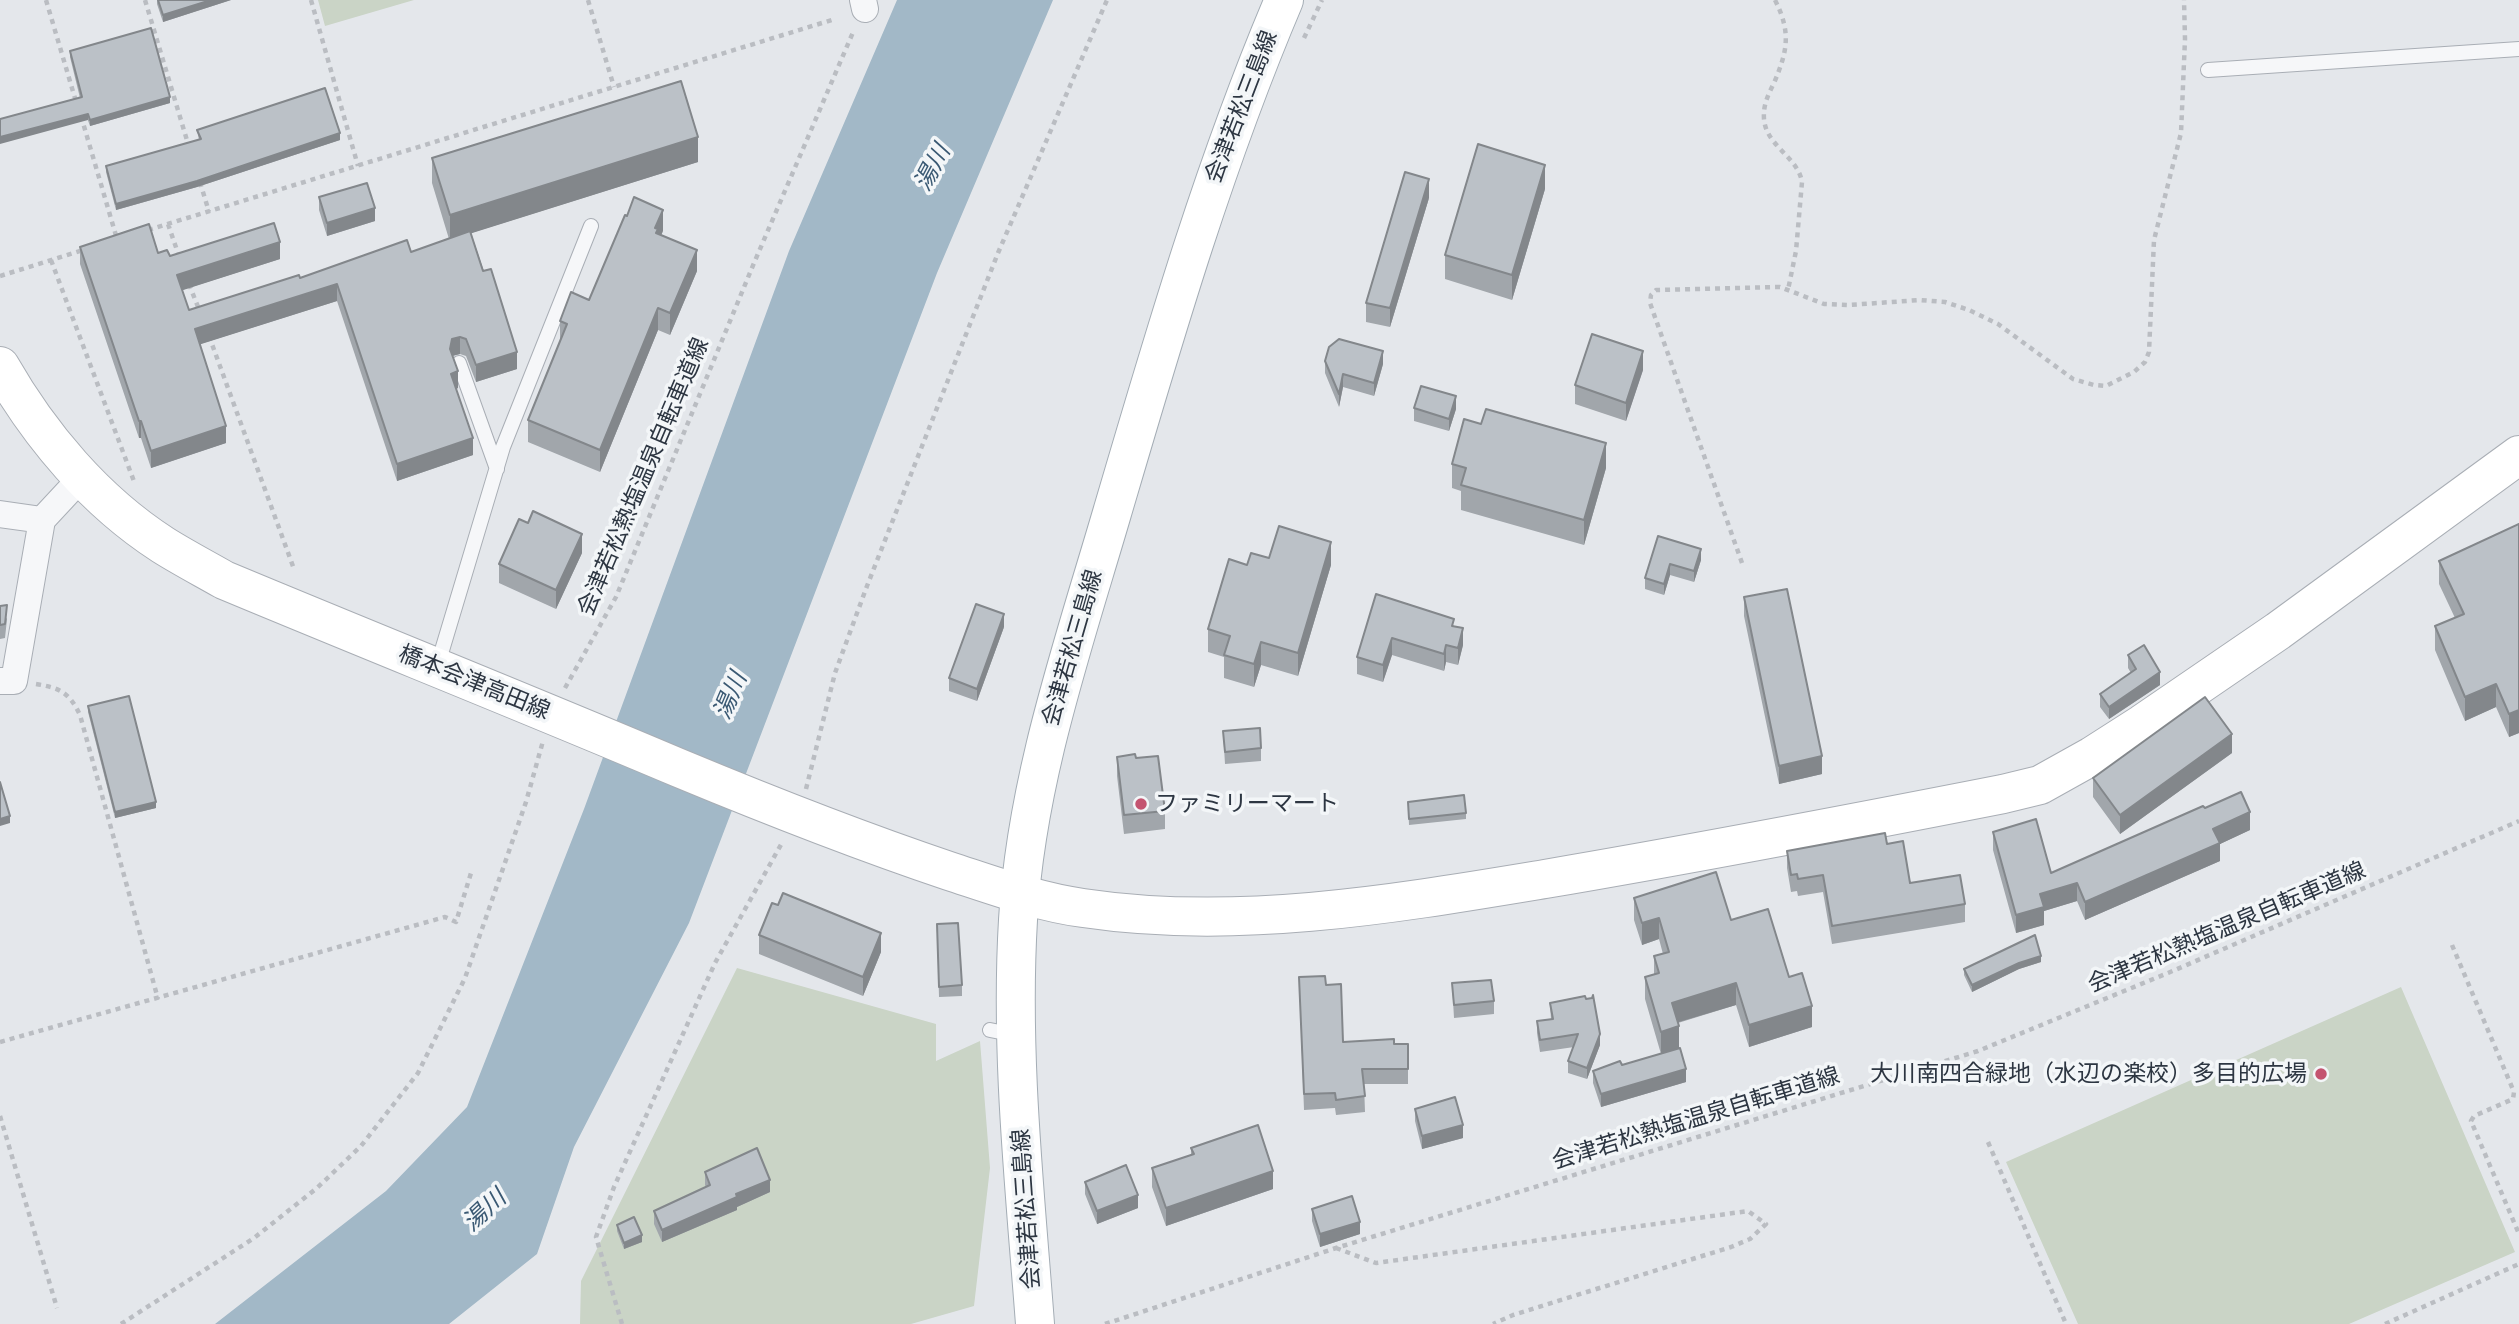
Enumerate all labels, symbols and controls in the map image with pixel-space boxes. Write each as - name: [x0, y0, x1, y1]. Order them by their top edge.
- street label: 会津若松三島線: [1200, 27, 1284, 187]
- water label: 湯川: [909, 140, 957, 196]
- street label: 会津若松熱塩温泉自転車道線: [573, 334, 715, 620]
- street label: 会津若松三島線: [1038, 567, 1108, 729]
- street label: 橋本会津高田線: [394, 640, 554, 726]
- water label: 湯川: [708, 668, 754, 724]
- place label: ファミリーマート: [1155, 790, 1339, 818]
- marker: ファミリーマート: [1133, 796, 1149, 812]
- street label: 会津若松熱塩温泉自転車道線: [2084, 857, 2370, 999]
- place label: 大川南四合緑地（水辺の楽校）多目的広場: [1870, 1060, 2307, 1088]
- street label: 会津若松熱塩温泉自転車道線: [1549, 1062, 1843, 1176]
- marker: 大川南四合緑地（水辺の楽校）多目的広場: [2313, 1066, 2329, 1082]
- street label: 会津若松三島線: [1008, 1128, 1046, 1290]
- water label: 湯川: [458, 1184, 512, 1238]

